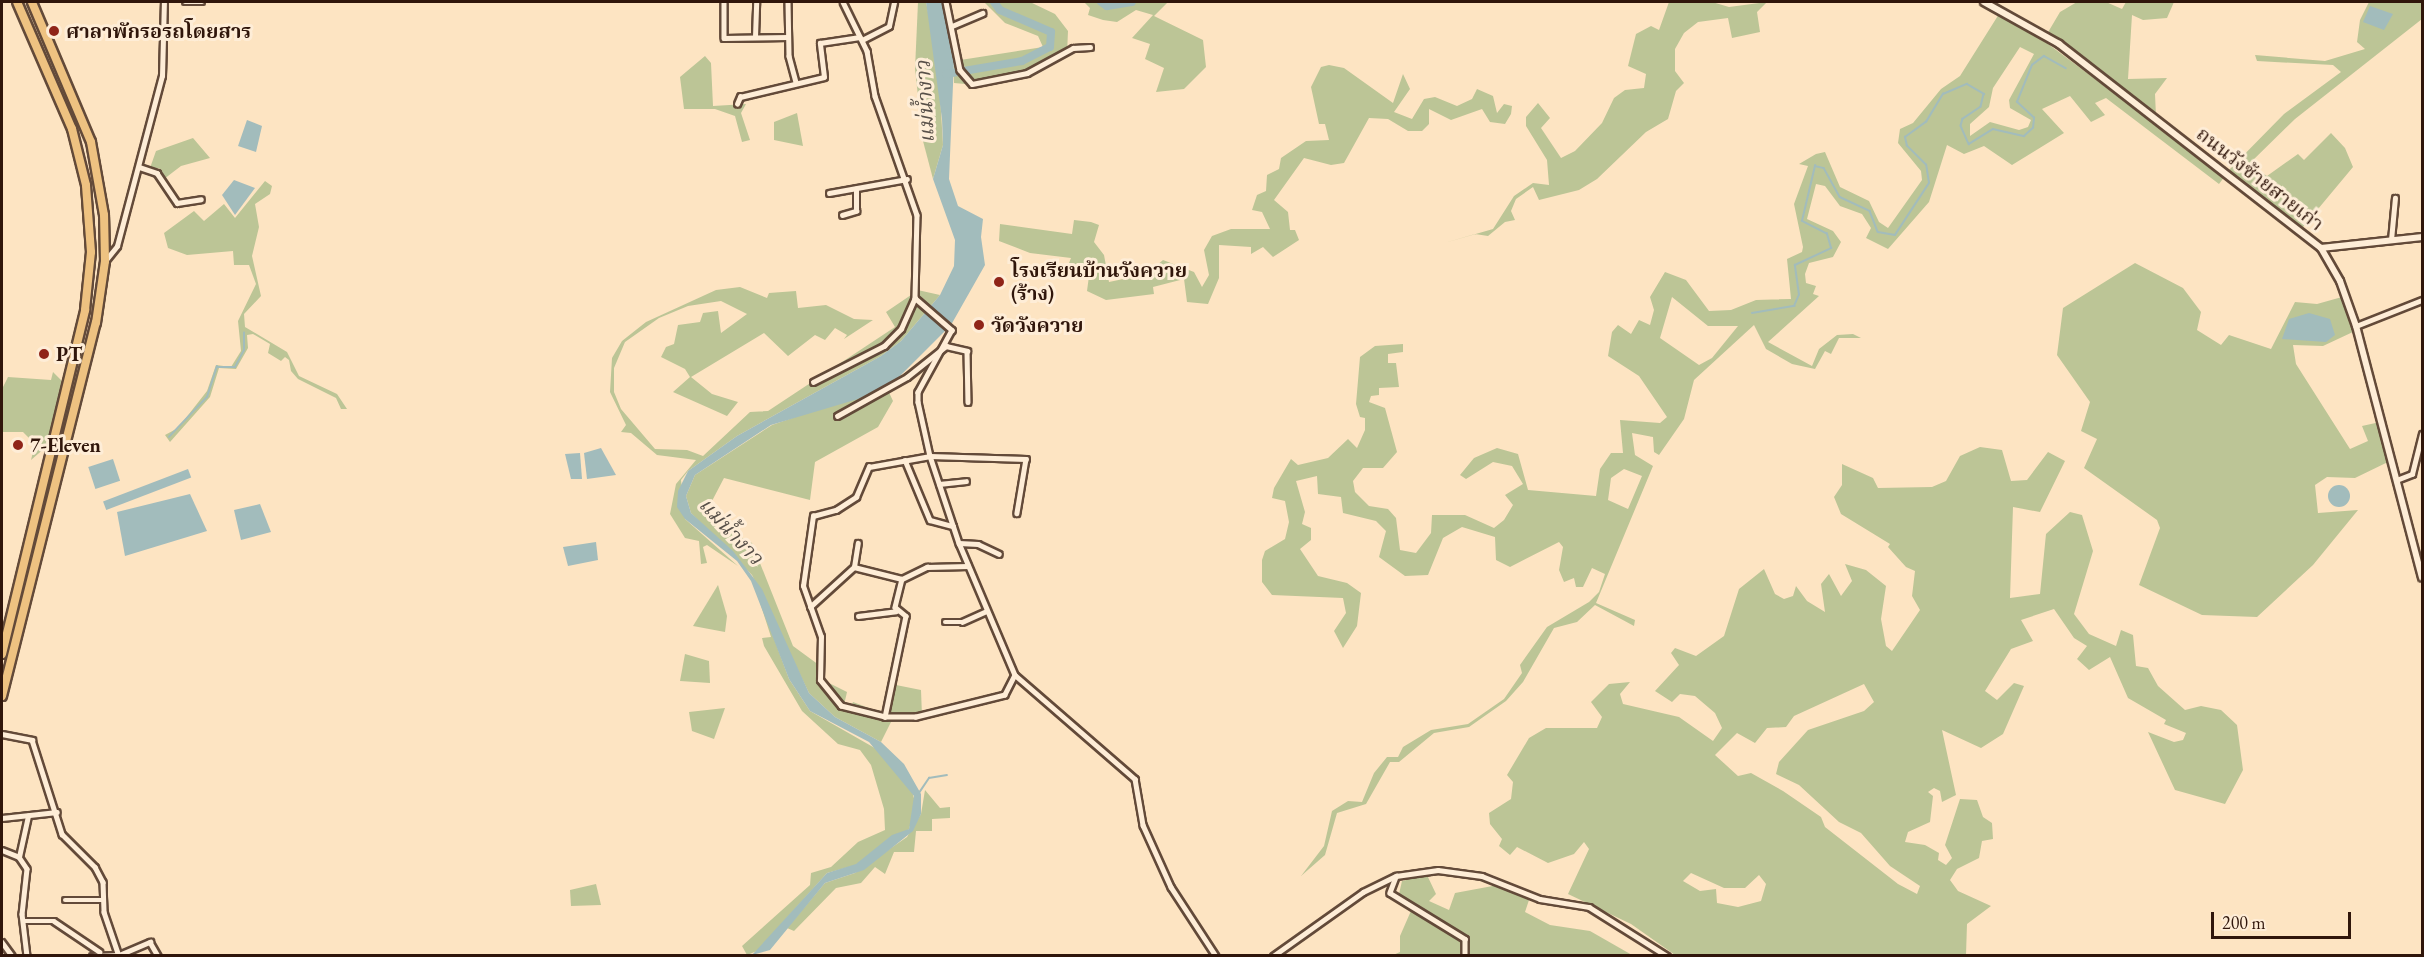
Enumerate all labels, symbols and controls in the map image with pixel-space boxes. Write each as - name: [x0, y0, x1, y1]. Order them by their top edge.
- place label: ศาลาพักรอรถโดยสาร: [66, 19, 251, 43]
- marker: ศาลาพักรอรถโดยสาร: [47, 24, 61, 38]
- water label: แม่น้ำงาว: [910, 60, 940, 144]
- street label: ถนนวังซ้ายสายเก่า: [2192, 122, 2328, 236]
- place label: โรงเรียนบ้านวังควาย (ร้าง): [1011, 258, 1187, 305]
- marker: โรงเรียนบ้านวังควาย (ร้าง): [992, 275, 1006, 289]
- place label: วัดวังควาย: [991, 313, 1083, 337]
- marker: วัดวังควาย: [972, 318, 986, 332]
- place label: PT: [56, 342, 82, 366]
- marker: PT: [37, 347, 51, 361]
- place label: 7-Eleven: [30, 433, 101, 457]
- marker: 7-Eleven: [11, 438, 25, 452]
- water label: แม่น้ำงาว: [694, 492, 768, 570]
- scale bar: [2214, 900, 2354, 938]
- text: 200 m: [2222, 911, 2266, 934]

